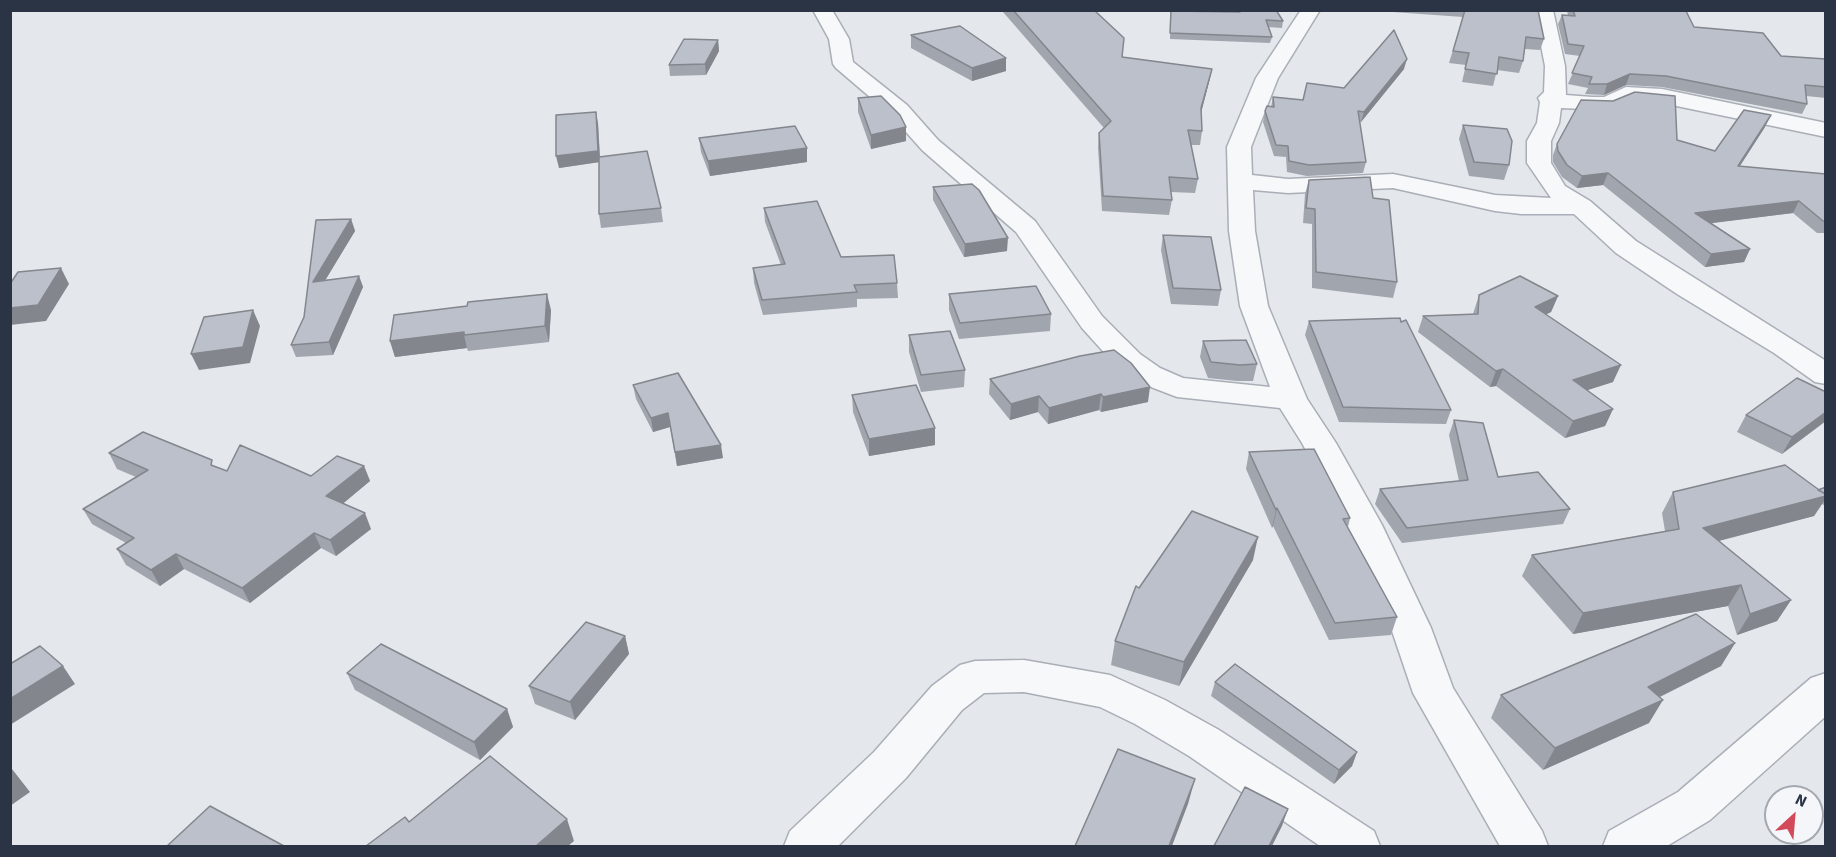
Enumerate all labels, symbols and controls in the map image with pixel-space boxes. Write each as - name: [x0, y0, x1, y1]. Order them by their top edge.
- north arrow: [1764, 785, 1824, 845]
- text: N: [1791, 788, 1811, 813]

